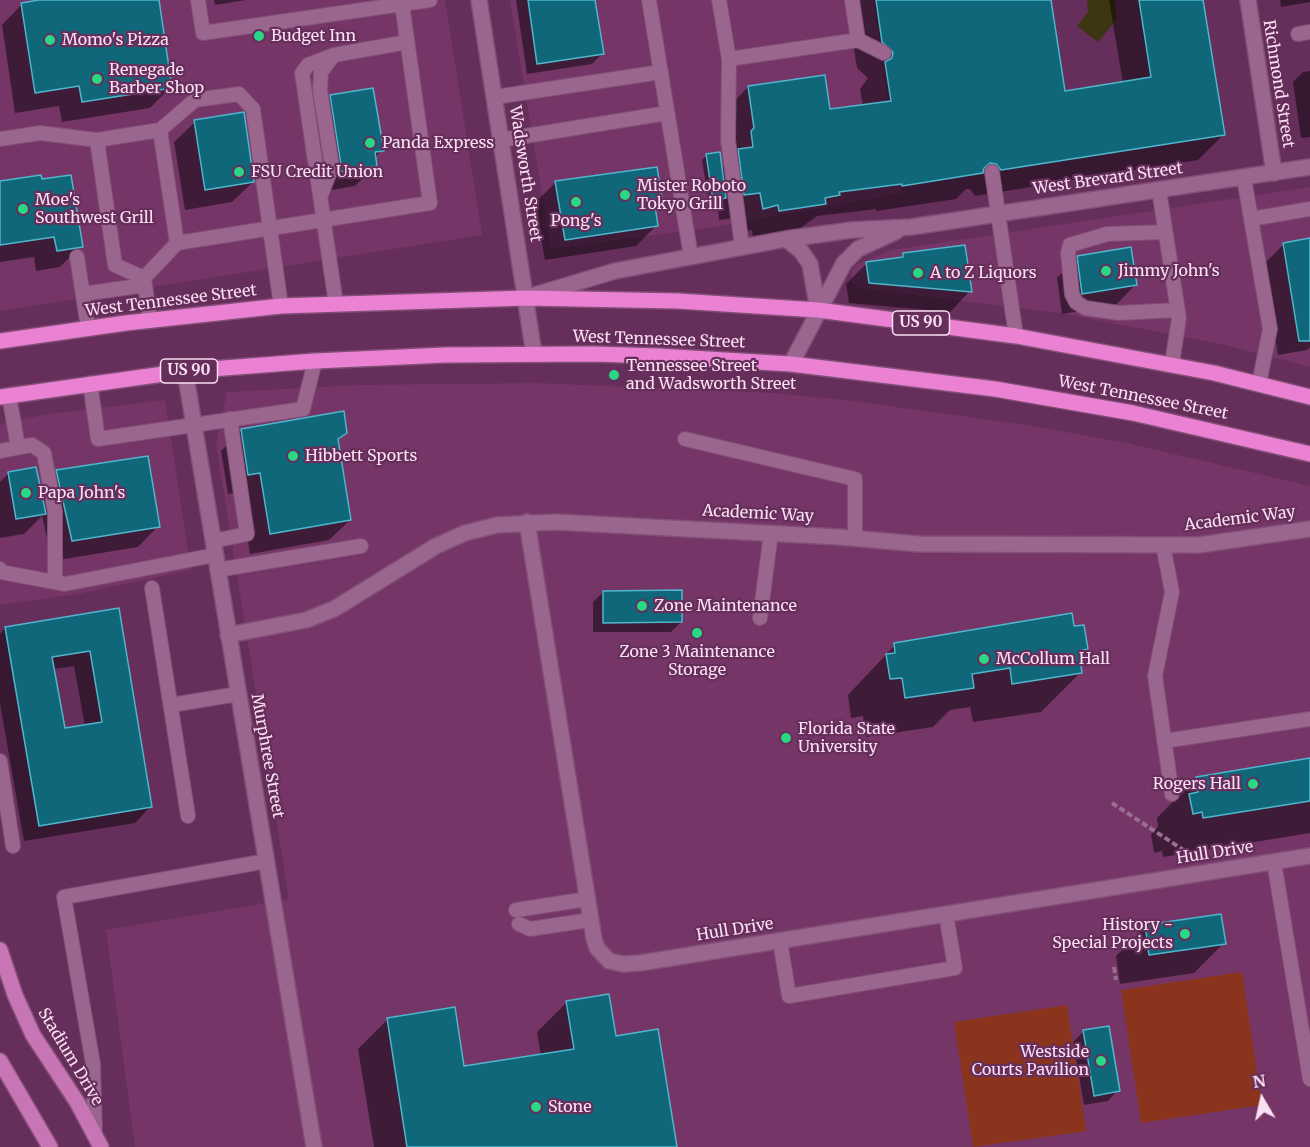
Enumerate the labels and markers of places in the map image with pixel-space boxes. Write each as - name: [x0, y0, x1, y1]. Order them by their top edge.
- place label: Budget Inn: [271, 26, 356, 46]
- marker: Budget Inn: [252, 29, 266, 43]
- place label: Momo's Pizza: [62, 30, 169, 50]
- marker: Momo's Pizza: [43, 33, 57, 47]
- place label: Renegade Barber Shop: [109, 60, 204, 98]
- marker: Renegade Barber Shop: [90, 72, 104, 86]
- place label: Panda Express: [382, 133, 494, 153]
- marker: Panda Express: [363, 136, 377, 150]
- place label: FSU Credit Union: [251, 162, 383, 182]
- marker: FSU Credit Union: [232, 165, 246, 179]
- place label: Mister Roboto Tokyo Grill: [637, 176, 746, 214]
- marker: Mister Roboto Tokyo Grill: [618, 188, 632, 202]
- place label: Moe's Southwest Grill: [35, 190, 154, 228]
- marker: Pong's: [569, 195, 583, 209]
- marker: Moe's Southwest Grill: [16, 202, 30, 216]
- place label: Pong's: [550, 211, 602, 231]
- place label: Jimmy John's: [1118, 261, 1220, 281]
- place label: A to Z Liquors: [930, 263, 1037, 283]
- marker: Jimmy John's: [1099, 264, 1113, 278]
- marker: A to Z Liquors: [911, 266, 925, 280]
- place label: Tennessee Street and Wadsworth Street: [626, 356, 796, 394]
- marker: Tennessee Street and Wadsworth Street: [607, 368, 621, 382]
- place label: Hibbett Sports: [305, 446, 417, 466]
- marker: Hibbett Sports: [286, 449, 300, 463]
- place label: Papa John's: [38, 483, 125, 503]
- marker: Papa John's: [19, 486, 33, 500]
- place label: Zone Maintenance: [654, 596, 797, 616]
- marker: Zone Maintenance: [635, 599, 649, 613]
- marker: Zone 3 Maintenance Storage: [690, 626, 704, 640]
- place label: Zone 3 Maintenance Storage: [619, 642, 775, 680]
- place label: McCollum Hall: [996, 649, 1110, 669]
- marker: McCollum Hall: [977, 652, 991, 666]
- place label: Florida State University: [798, 719, 895, 757]
- marker: Florida State University: [779, 731, 793, 745]
- place label: Rogers Hall: [1153, 774, 1241, 794]
- marker: Rogers Hall: [1246, 777, 1260, 791]
- place label: History - Special Projects: [1052, 915, 1173, 953]
- marker: History - Special Projects: [1178, 927, 1192, 941]
- place label: Westside Courts Pavilion: [972, 1042, 1089, 1080]
- marker: Westside Courts Pavilion: [1094, 1054, 1108, 1068]
- place label: Stone: [548, 1097, 592, 1117]
- marker: Stone: [529, 1100, 543, 1114]

